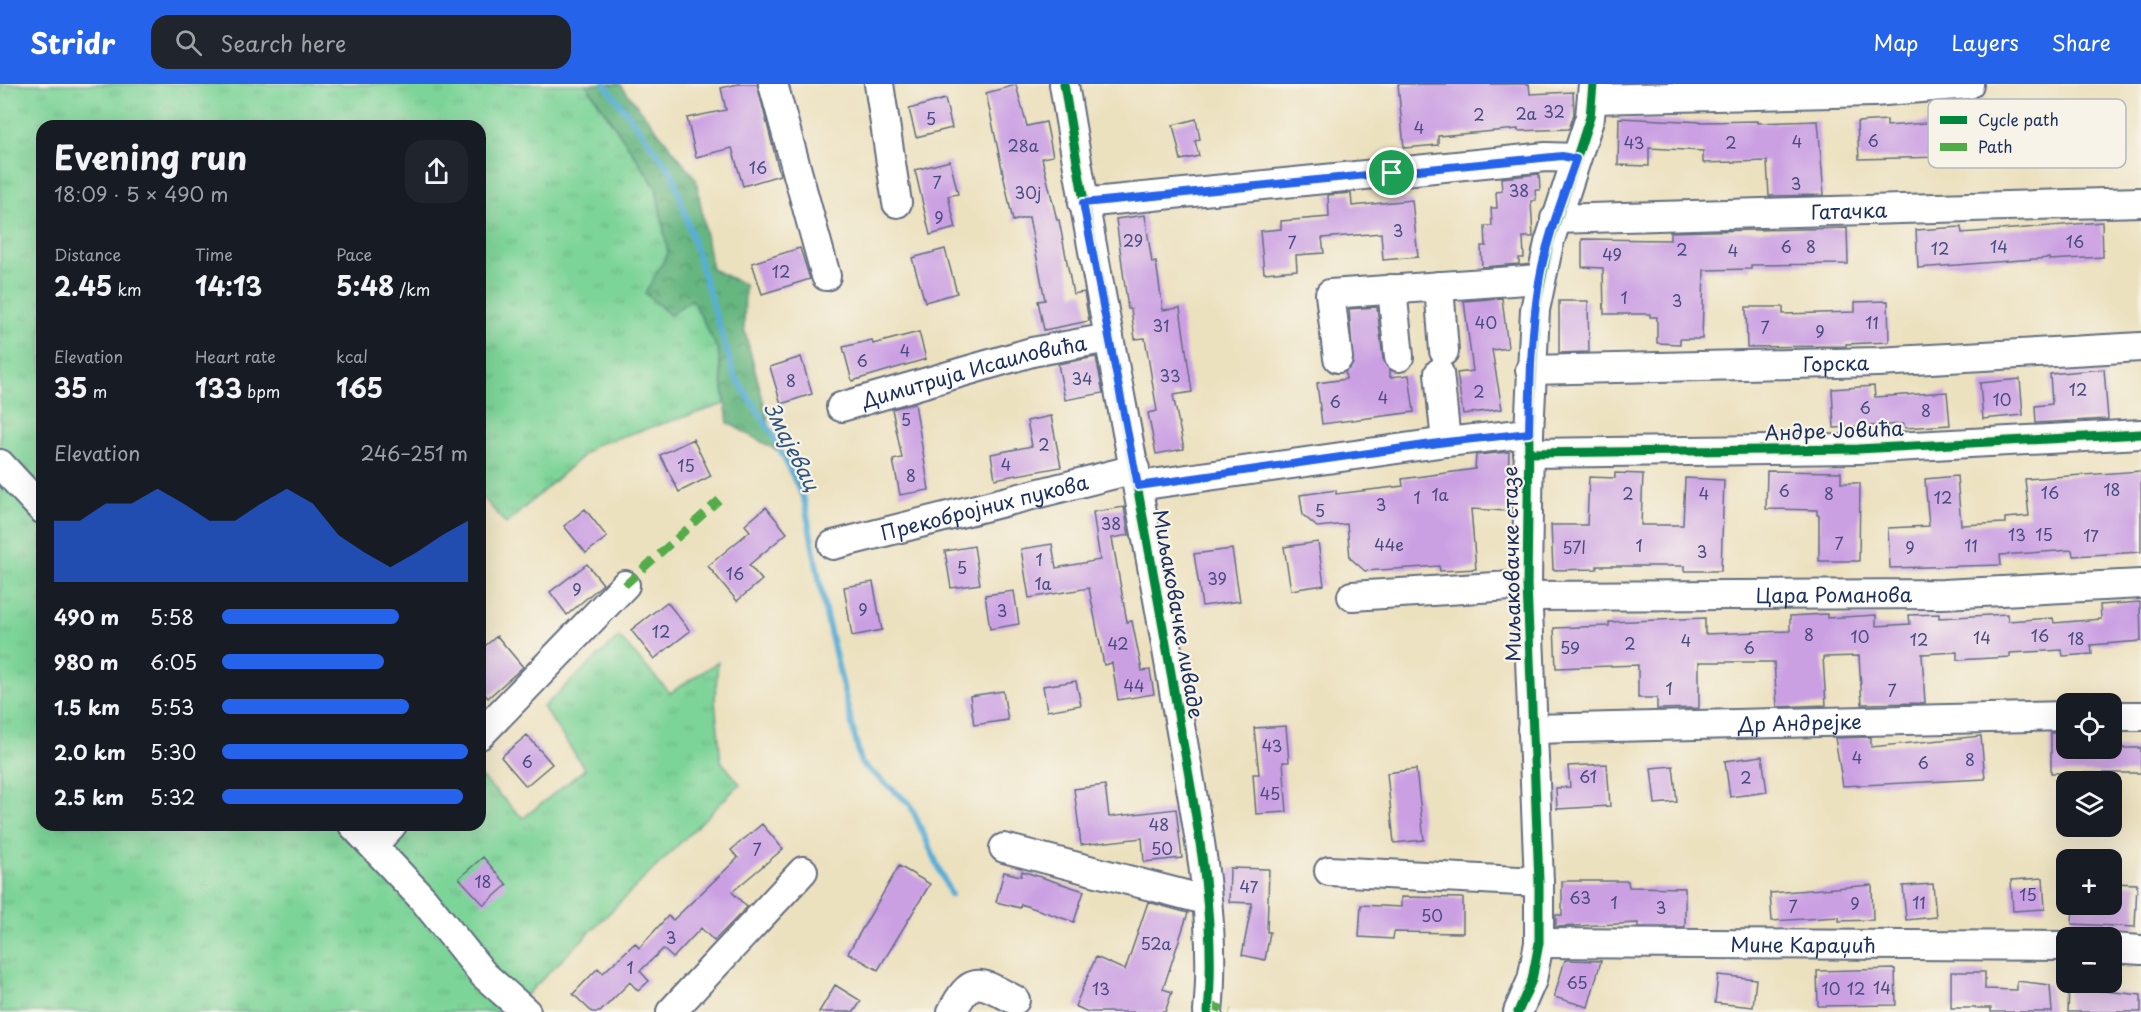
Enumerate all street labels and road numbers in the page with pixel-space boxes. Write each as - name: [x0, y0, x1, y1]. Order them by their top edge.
- street label: Гатачка: [1810, 194, 1888, 227]
- street label: Димитрија Исаиловића: [857, 327, 1089, 416]
- street label: Горска: [1802, 347, 1870, 379]
- street label: Андре Јовића: [1764, 413, 1905, 447]
- street label: Прекобројних пукова: [877, 466, 1092, 547]
- street label: Миљаковачке стазе: [1494, 466, 1528, 662]
- street label: Миљаковачке ливаде: [1146, 507, 1212, 721]
- street label: Цара Романова: [1756, 579, 1913, 610]
- street label: Др Андрејке: [1737, 706, 1862, 739]
- street label: Мине Караџић: [1730, 929, 1876, 960]

